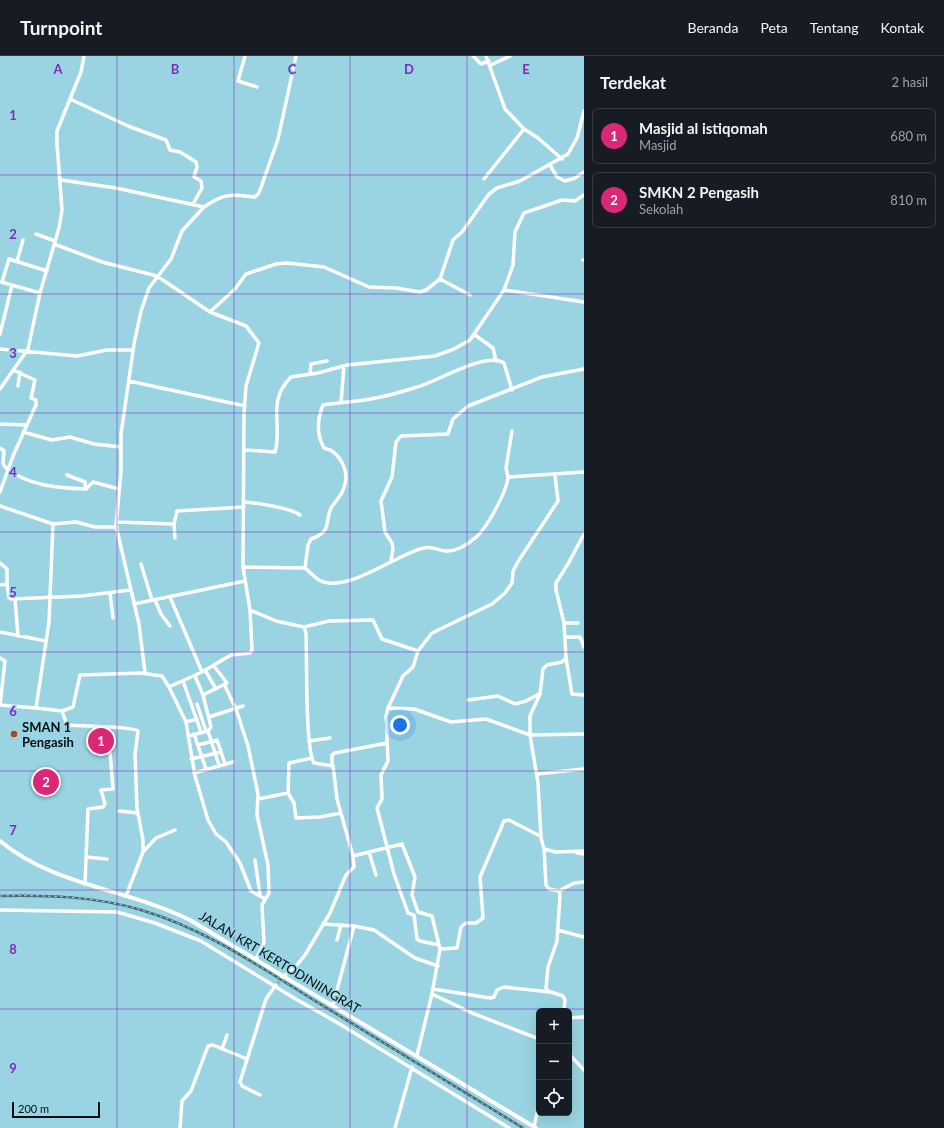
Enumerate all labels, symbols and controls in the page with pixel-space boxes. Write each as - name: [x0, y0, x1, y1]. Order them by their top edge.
- text: Turnpoint: [20, 16, 102, 39]
- text: Beranda: [688, 19, 738, 36]
- text: Peta: [760, 19, 788, 36]
- text: Tentang: [810, 19, 859, 36]
- text: Kontak: [881, 19, 924, 36]
- text: A: [52, 61, 63, 77]
- text: B: [171, 61, 180, 77]
- text: C: [288, 61, 297, 77]
- text: D: [404, 61, 414, 77]
- text: E: [522, 61, 530, 77]
- text: Terdekat: [600, 72, 666, 93]
- text: 2 hasil: [892, 74, 928, 90]
- text: 1: [9, 107, 17, 123]
- text: Masjid al istiqomah: [639, 119, 768, 137]
- text: 1: [610, 128, 618, 144]
- text: 680 m: [890, 128, 927, 144]
- text: Masjid: [639, 137, 677, 153]
- text: SMKN 2 Pengasih: [639, 183, 759, 201]
- text: 2: [610, 192, 618, 208]
- text: 810 m: [890, 192, 927, 208]
- text: Sekolah: [639, 201, 683, 217]
- text: 2: [9, 226, 17, 242]
- text: 3: [9, 345, 17, 361]
- text: 4: [9, 464, 17, 480]
- text: 5: [9, 584, 17, 600]
- text: 6: [9, 703, 17, 719]
- your location: [390, 715, 410, 735]
- place label: SMAN 1 Pengasih: [22, 719, 74, 750]
- pin: 1: [88, 726, 114, 756]
- marker: SMAN 1 Pengasih: [9, 729, 19, 739]
- pin: 2: [33, 767, 59, 797]
- text: 7: [9, 822, 17, 838]
- street label: JALAN KRT KERTODINIINGRAT: [196, 907, 364, 1017]
- text: 8: [9, 941, 17, 957]
- map controls: [536, 1008, 572, 1116]
- button: +: [536, 1008, 572, 1044]
- button: −: [536, 1044, 572, 1080]
- text: 9: [9, 1060, 17, 1076]
- button: locate: [536, 1080, 572, 1116]
- scale bar: [12, 1100, 100, 1119]
- text: 200 m: [18, 1102, 49, 1115]

